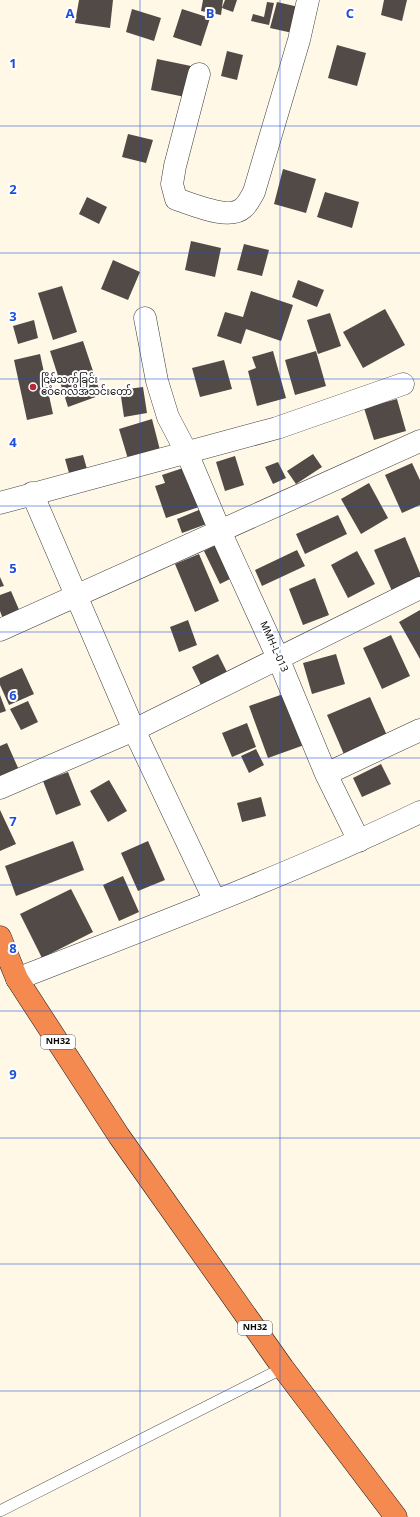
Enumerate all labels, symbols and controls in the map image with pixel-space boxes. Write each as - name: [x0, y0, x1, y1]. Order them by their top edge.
- text: A: [66, 1, 75, 29]
- text: B: [206, 1, 215, 29]
- text: C: [346, 1, 354, 29]
- text: 1: [9, 51, 17, 79]
- text: 2: [9, 177, 17, 205]
- text: 3: [9, 304, 17, 332]
- place label: ငြိမ်သက်ခြင်း ဧဝံဂေလိအသင်းတော်: [41, 370, 132, 404]
- marker: ငြိမ်သက်ခြင်း ဧဝံဂေလိအသင်းတော်: [28, 382, 38, 392]
- text: 4: [9, 430, 17, 458]
- text: 5: [9, 556, 17, 584]
- street label: MMH-L-013: [252, 618, 294, 677]
- text: 6: [9, 683, 17, 711]
- text: 7: [9, 809, 17, 837]
- text: 8: [9, 936, 17, 964]
- road number: NH32: [41, 1035, 75, 1049]
- text: 9: [9, 1062, 17, 1090]
- road number: NH32: [238, 1321, 272, 1335]

